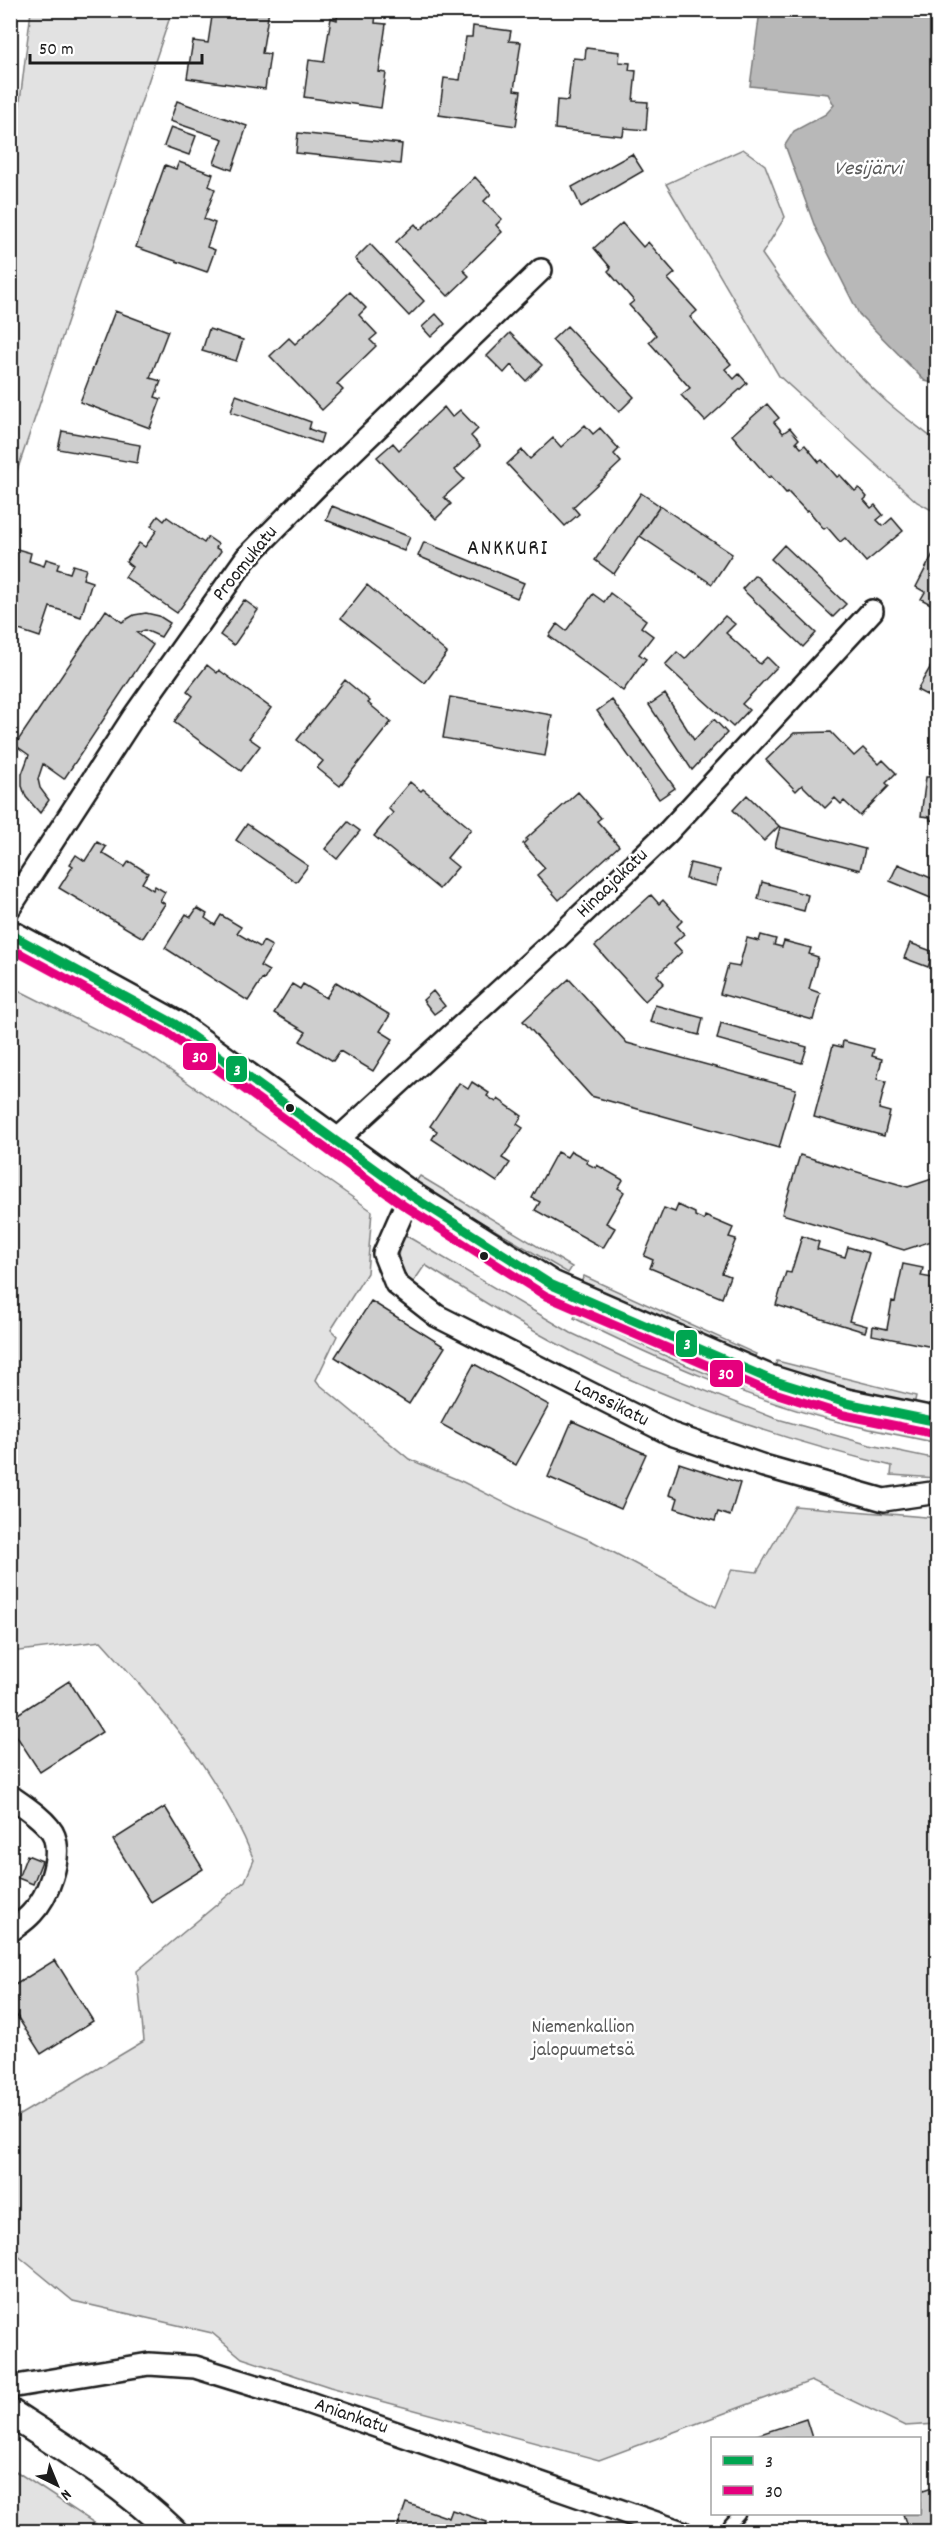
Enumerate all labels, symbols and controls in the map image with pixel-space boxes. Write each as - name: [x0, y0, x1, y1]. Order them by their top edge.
- scale bar: [30, 27, 202, 65]
- text: 50 m: [39, 38, 74, 63]
- water label: Vesijärvi: [834, 155, 905, 185]
- street label: Proomukatu: [207, 520, 285, 608]
- district label: ANKKURI: [467, 534, 549, 565]
- street label: Hinaajakatu: [571, 843, 655, 925]
- line badge: 30: [182, 1042, 217, 1071]
- text: 30: [192, 1047, 208, 1070]
- line badge: 3: [225, 1055, 248, 1083]
- text: 3: [233, 1060, 241, 1083]
- unlabelled marker: [284, 1102, 296, 1114]
- unlabelled marker: [478, 1250, 490, 1262]
- line badge: 3: [675, 1329, 698, 1358]
- text: 3: [683, 1334, 691, 1357]
- line badge: 30: [709, 1359, 744, 1388]
- text: 30: [718, 1364, 734, 1387]
- street label: Lanssikatu: [569, 1373, 653, 1435]
- park label: Niemenkallion jalopuumetsä: [529, 2014, 635, 2065]
- street label: Aniankatu: [310, 2391, 392, 2443]
- legend: [711, 2437, 921, 2515]
- text: 3: [765, 2451, 773, 2476]
- north arrow: [27, 2455, 87, 2515]
- text: 30: [765, 2481, 783, 2506]
- text: N: [55, 2483, 76, 2505]

